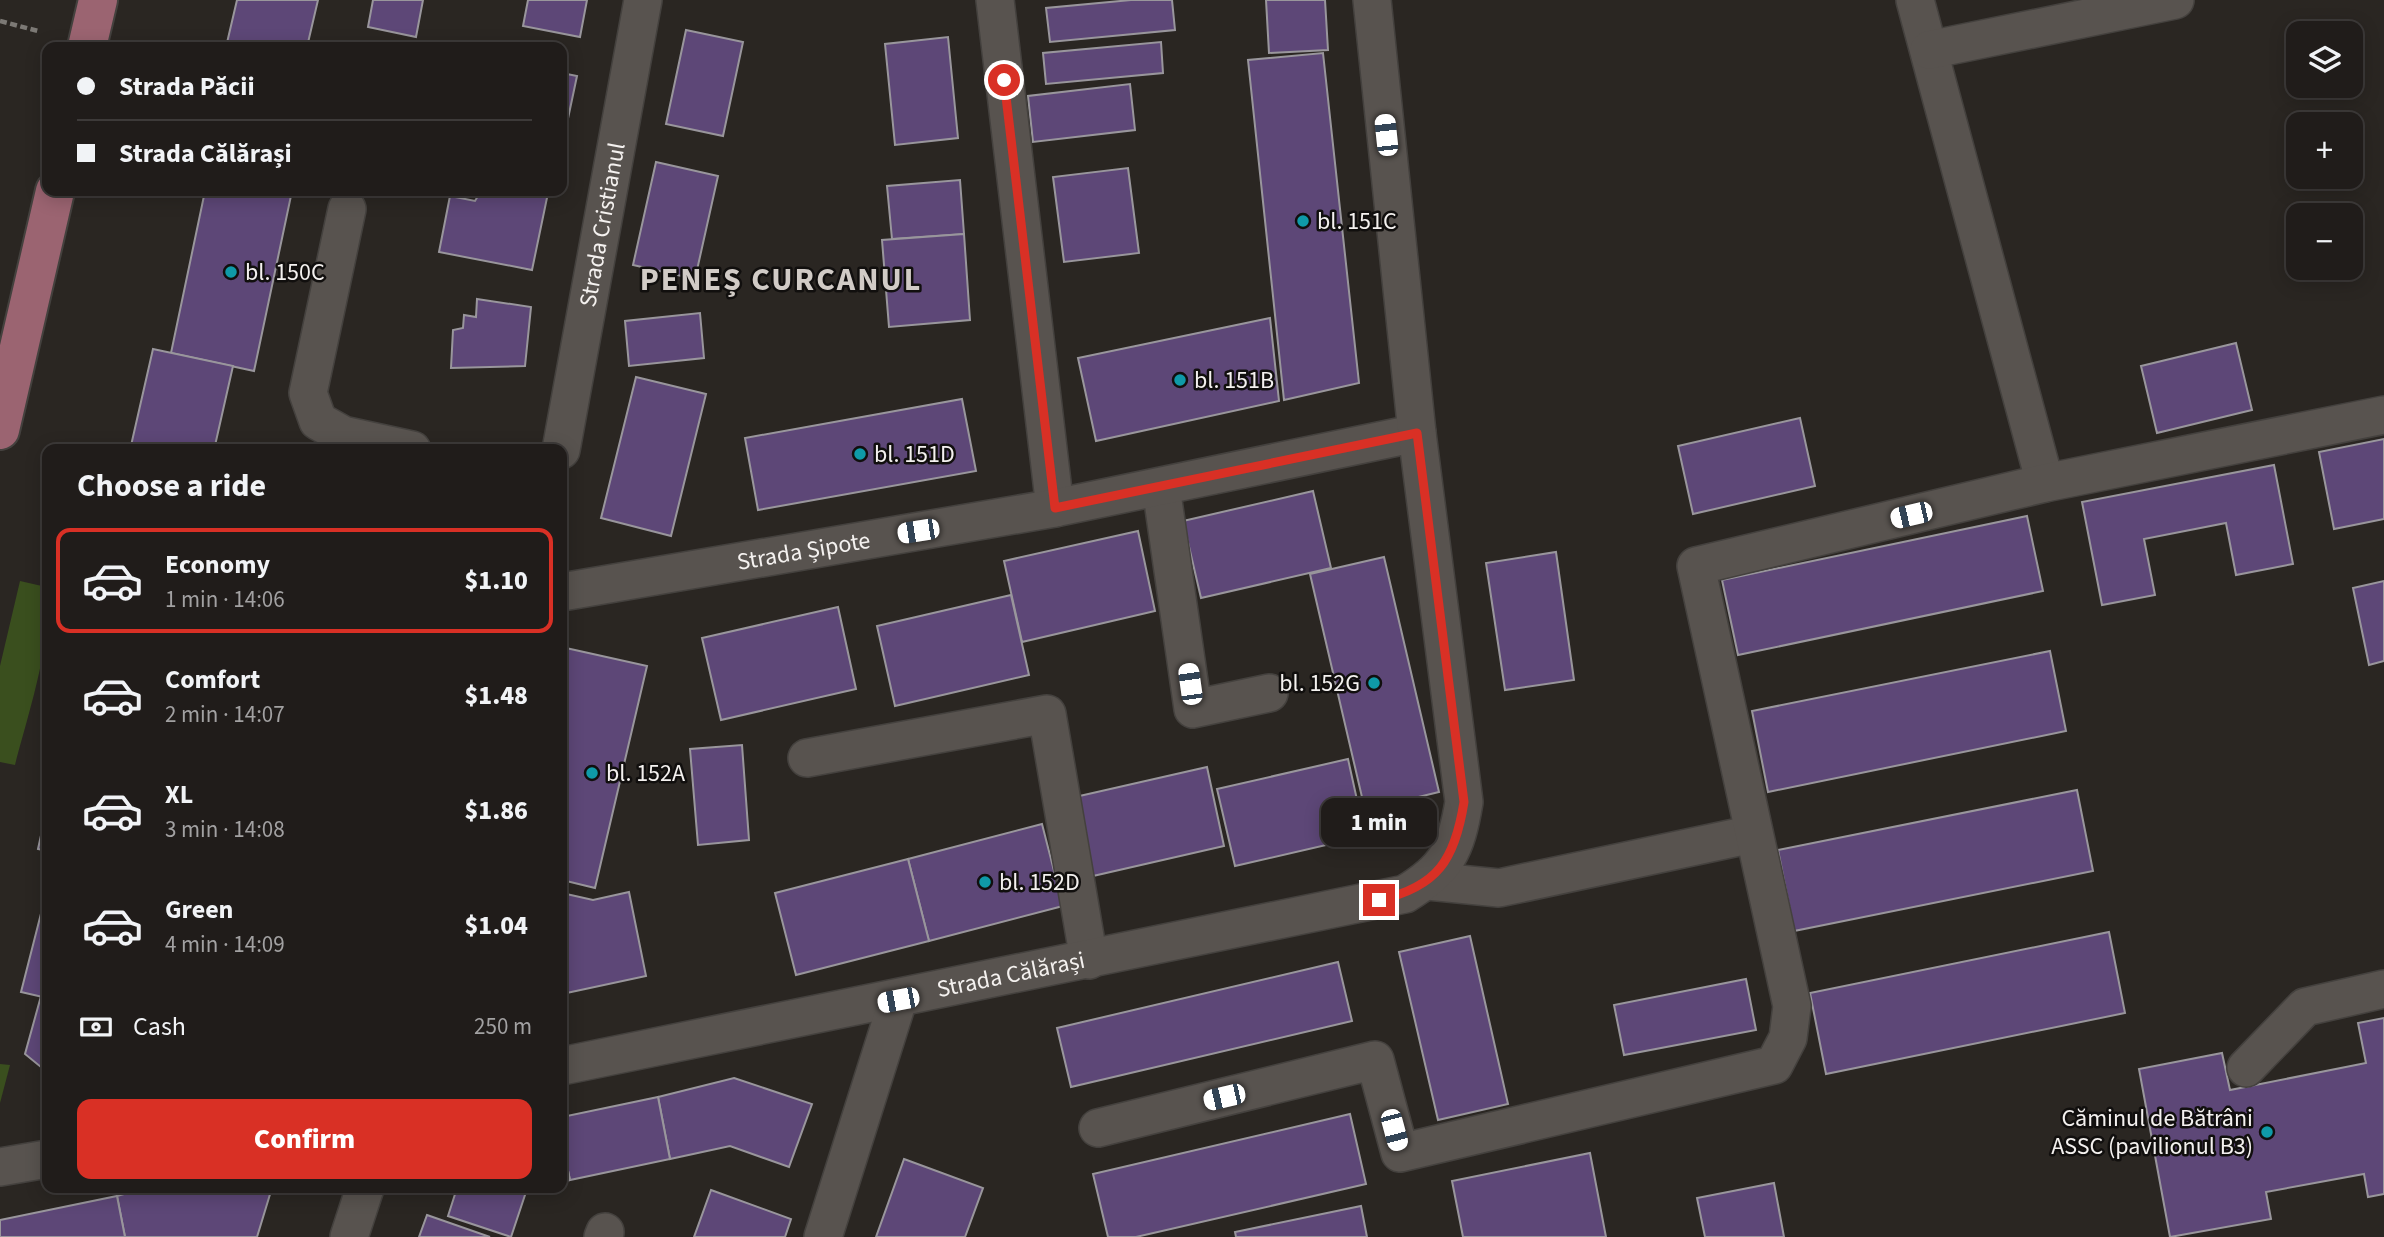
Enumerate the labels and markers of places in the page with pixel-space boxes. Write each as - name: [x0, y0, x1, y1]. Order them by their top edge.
- place label: bl. 151C: [1317, 204, 1397, 239]
- marker: bl. 151C: [1295, 213, 1311, 229]
- place label: bl. 150C: [245, 255, 325, 290]
- marker: bl. 150C: [223, 264, 239, 280]
- place label: bl. 151B: [1194, 363, 1274, 398]
- marker: bl. 151B: [1172, 372, 1188, 388]
- place label: bl. 151D: [874, 437, 955, 472]
- marker: bl. 151D: [852, 446, 868, 462]
- place label: bl. 152G: [1279, 666, 1360, 701]
- marker: bl. 152G: [1366, 675, 1382, 691]
- place label: bl. 152A: [606, 756, 685, 791]
- marker: bl. 152A: [584, 765, 600, 781]
- place label: bl. 152D: [999, 865, 1080, 900]
- marker: bl. 152D: [977, 874, 993, 890]
- place label: Căminul de Bătrâni ASSC (pavilionul B3): [2051, 1101, 2253, 1164]
- marker: Căminul de Bătrâni ASSC (pavilionul B3): [2259, 1124, 2275, 1140]

